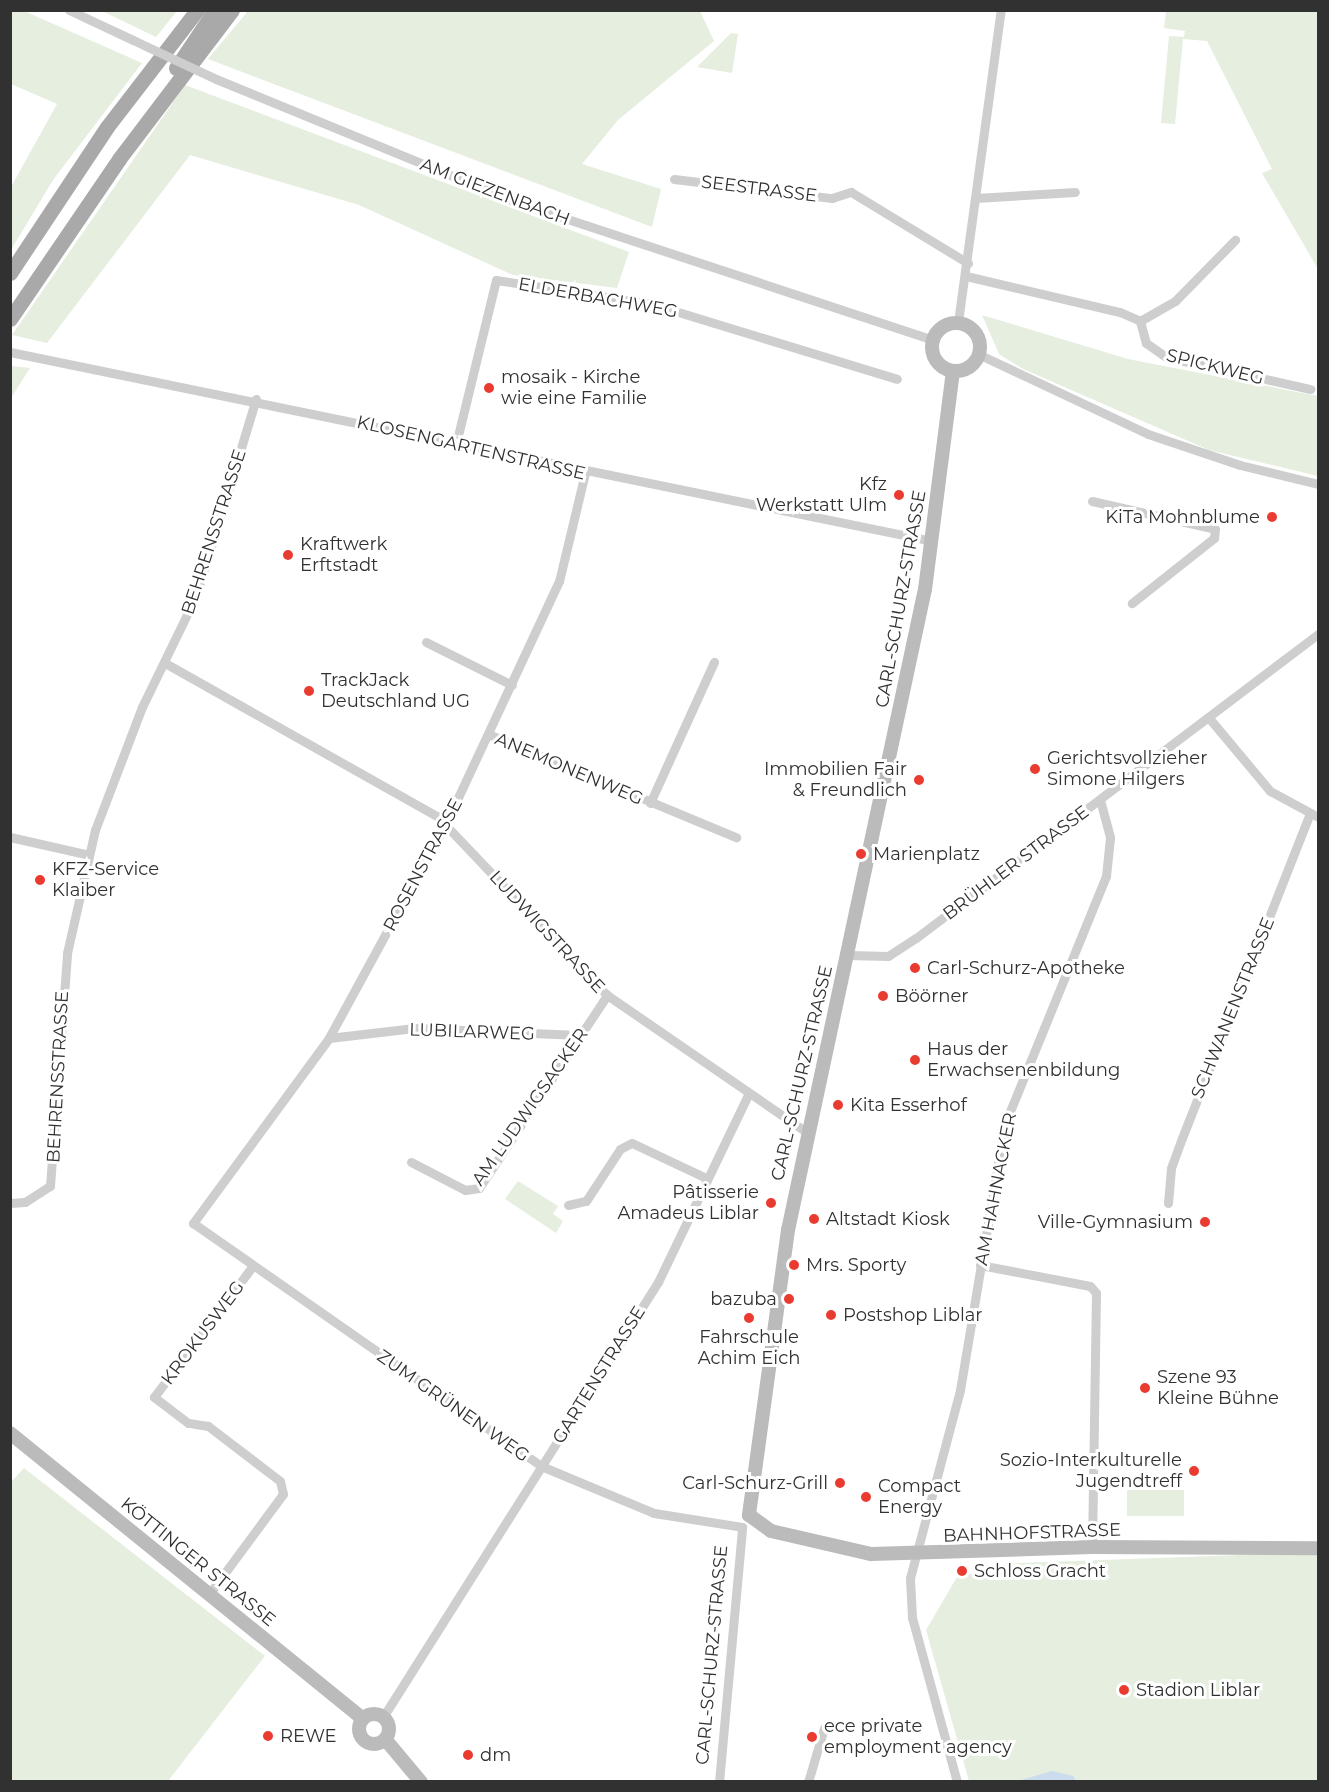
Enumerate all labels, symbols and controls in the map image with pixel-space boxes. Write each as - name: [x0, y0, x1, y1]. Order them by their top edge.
- street label: AM GIEZENBACH: [417, 154, 573, 230]
- street label: SEESTRASSE: [700, 171, 818, 207]
- street label: ELDERBACHWEG: [517, 273, 679, 323]
- street label: SPICKWEG: [1164, 344, 1266, 390]
- place label: mosaik - Kirche wie eine Familie: [501, 367, 647, 410]
- marker: mosaik - Kirche wie eine Familie: [482, 381, 496, 395]
- street label: KLOSENGARTENSTRASSE: [355, 411, 587, 485]
- street label: BEHRENSSTRASSE: [177, 447, 251, 617]
- place label: Kfz Werkstatt Ulm: [756, 474, 887, 516]
- marker: Kfz Werkstatt Ulm: [892, 488, 906, 502]
- street label: CARL-SCHURZ-STRASSE: [871, 489, 931, 709]
- place label: KiTa Mohnblume: [1105, 506, 1260, 528]
- marker: KiTa Mohnblume: [1265, 510, 1279, 524]
- place label: Kraftwerk Erftstadt: [300, 534, 387, 576]
- marker: Kraftwerk Erftstadt: [281, 548, 295, 562]
- place label: TrackJack Deutschland UG: [321, 670, 470, 712]
- marker: TrackJack Deutschland UG: [302, 684, 316, 698]
- street label: ANEMONENWEG: [492, 728, 646, 810]
- place label: Gerichtsvollzieher Simone Hilgers: [1047, 748, 1207, 790]
- place label: Immobilien Fair & Freundlich: [764, 759, 907, 802]
- marker: Gerichtsvollzieher Simone Hilgers: [1028, 762, 1042, 776]
- marker: Immobilien Fair & Freundlich: [912, 773, 926, 787]
- street label: ROSENSTRASSE: [379, 795, 467, 935]
- street label: BRÜHLER STRASSE: [939, 801, 1093, 925]
- place label: Marienplatz: [873, 843, 980, 865]
- marker: Marienplatz: [854, 847, 868, 861]
- place label: KFZ-Service Klaiber: [52, 859, 159, 902]
- street label: LUDWIGSTRASSE: [485, 866, 609, 998]
- marker: KFZ-Service Klaiber: [33, 873, 47, 887]
- street label: SCHWANENSTRASSE: [1187, 914, 1279, 1102]
- place label: Carl-Schurz-Apotheke: [927, 957, 1125, 979]
- marker: Carl-Schurz-Apotheke: [908, 961, 922, 975]
- street label: CARL-SCHURZ-STRASSE: [767, 963, 837, 1183]
- place label: Böörner: [895, 985, 968, 1007]
- marker: Böörner: [876, 989, 890, 1003]
- street label: BEHRENSSTRASSE: [43, 990, 73, 1164]
- street label: LUBILARWEG: [409, 1019, 535, 1045]
- street label: AM LUDWIGSACKER: [467, 1024, 593, 1190]
- place label: Haus der Erwachsenenbildung: [927, 1039, 1120, 1082]
- marker: Haus der Erwachsenenbildung: [908, 1053, 922, 1067]
- place label: Kita Esserhof: [850, 1094, 967, 1116]
- marker: Kita Esserhof: [831, 1098, 845, 1112]
- street label: AM HAHNACKER: [971, 1111, 1021, 1267]
- place label: Pâtisserie Amadeus Liblar: [617, 1182, 759, 1224]
- marker: Pâtisserie Amadeus Liblar: [764, 1196, 778, 1210]
- place label: Altstadt Kiosk: [826, 1208, 950, 1230]
- place label: Ville-Gymnasium: [1038, 1211, 1193, 1233]
- marker: Altstadt Kiosk: [807, 1212, 821, 1226]
- marker: Ville-Gymnasium: [1198, 1215, 1212, 1229]
- place label: Mrs. Sporty: [806, 1254, 906, 1276]
- marker: Mrs. Sporty: [787, 1258, 801, 1272]
- street label: KROKUSWEG: [157, 1277, 249, 1389]
- place label: bazuba: [710, 1288, 777, 1310]
- marker: bazuba: [782, 1292, 796, 1306]
- street label: GARTENSTRASSE: [548, 1302, 650, 1448]
- place label: Postshop Liblar: [843, 1304, 983, 1326]
- marker: Postshop Liblar: [824, 1308, 838, 1322]
- marker: Fahrschule Achim Eich: [742, 1311, 756, 1325]
- place label: Fahrschule Achim Eich: [698, 1327, 800, 1370]
- street label: ZUM GRÜNEN WEG: [373, 1345, 533, 1467]
- place label: Szene 93 Kleine Bühne: [1157, 1367, 1279, 1410]
- marker: Szene 93 Kleine Bühne: [1138, 1381, 1152, 1395]
- place label: Sozio-Interkulturelle Jugendtreff: [1000, 1450, 1182, 1492]
- marker: Sozio-Interkulturelle Jugendtreff: [1187, 1464, 1201, 1478]
- place label: Carl-Schurz-Grill: [682, 1472, 828, 1494]
- marker: Carl-Schurz-Grill: [833, 1476, 847, 1490]
- place label: Compact Energy: [878, 1476, 961, 1518]
- marker: Compact Energy: [859, 1490, 873, 1504]
- street label: KÖTTINGER STRASSE: [116, 1493, 280, 1631]
- street label: BAHNHOFSTRASSE: [943, 1519, 1121, 1547]
- street label: CARL-SCHURZ-STRASSE: [692, 1544, 732, 1766]
- place label: Schloss Gracht: [974, 1560, 1106, 1582]
- marker: Schloss Gracht: [955, 1564, 969, 1578]
- place label: Stadion Liblar: [1136, 1679, 1260, 1701]
- marker: Stadion Liblar: [1117, 1683, 1131, 1697]
- place label: ece private employment agency: [824, 1716, 1012, 1758]
- place label: REWE: [280, 1725, 337, 1747]
- marker: REWE: [261, 1729, 275, 1743]
- marker: ece private employment agency: [805, 1730, 819, 1744]
- place label: dm: [480, 1744, 511, 1766]
- marker: dm: [461, 1748, 475, 1762]

